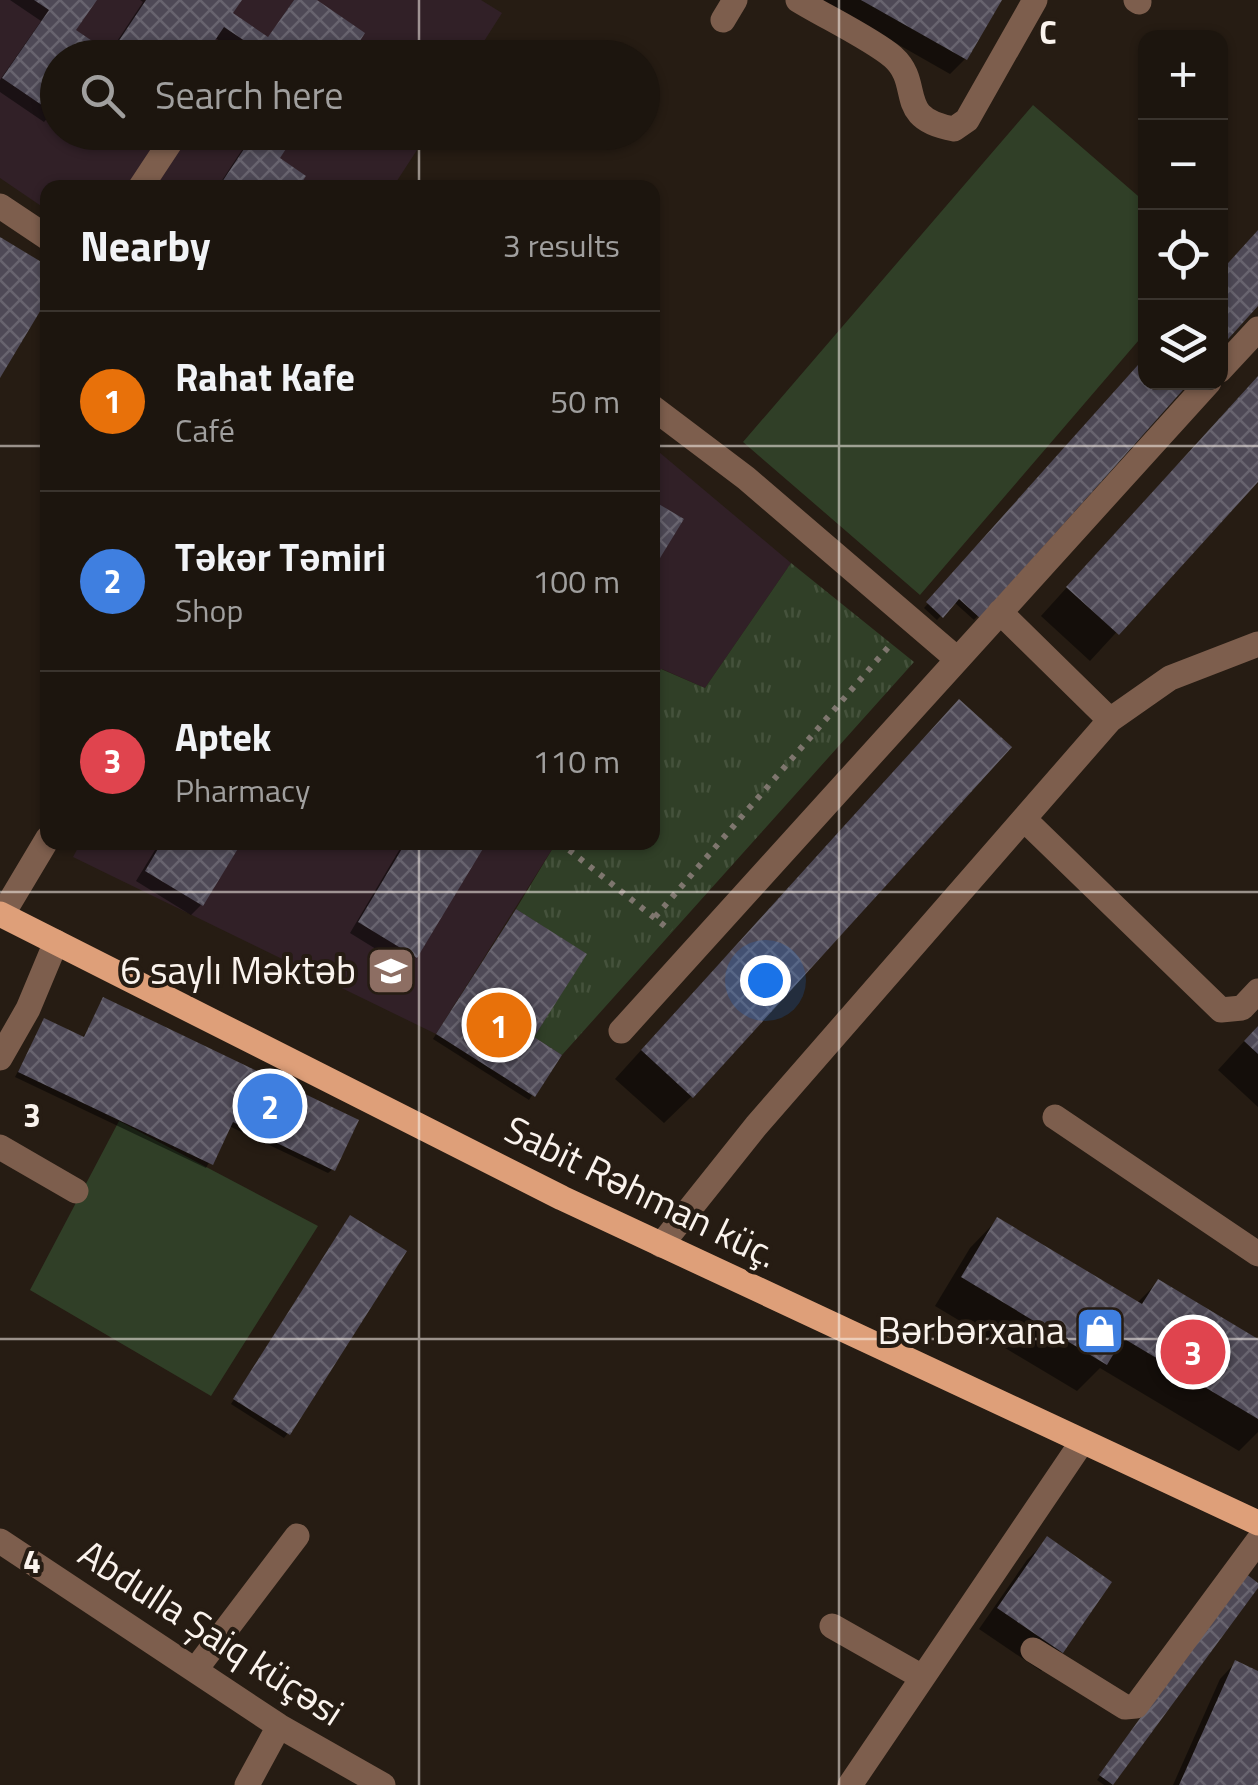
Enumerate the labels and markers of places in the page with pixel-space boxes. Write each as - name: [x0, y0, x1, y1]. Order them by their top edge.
- place label: 6 saylı Məktəb: [120, 941, 356, 999]
- school or university icon: 6 saylı Məktəb: [365, 945, 417, 997]
- pin: 1: [466, 988, 532, 1062]
- pin: 2: [238, 1068, 302, 1144]
- place label: Bərbərxana: [878, 1301, 1065, 1359]
- shop icon: Bərbərxana: [1074, 1305, 1126, 1357]
- pin: 3: [1160, 1314, 1226, 1390]

